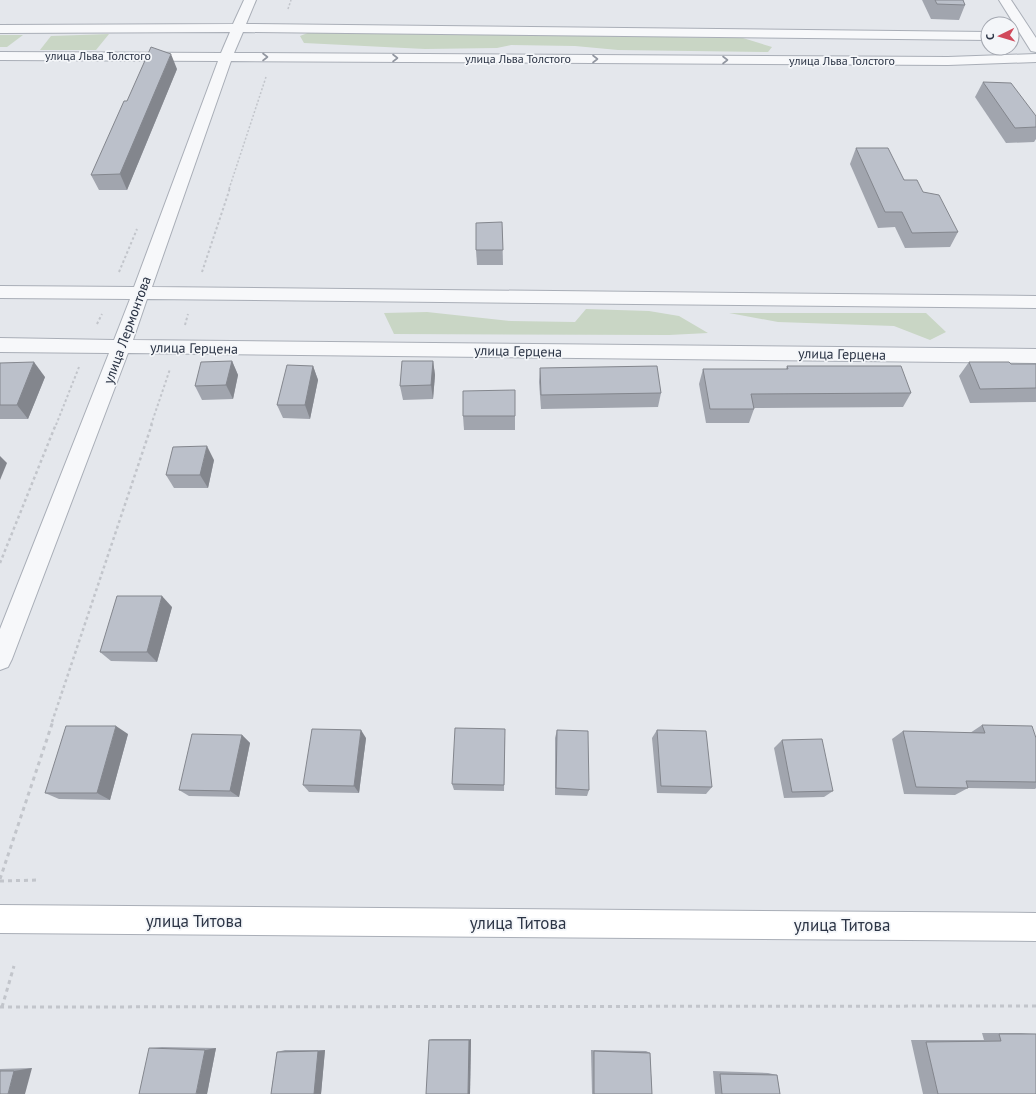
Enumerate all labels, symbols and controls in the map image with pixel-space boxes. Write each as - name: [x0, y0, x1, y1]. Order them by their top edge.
- north arrow: [980, 16, 1020, 56]
- text: С: [983, 33, 997, 41]
- street label: улица Льва Толстого: [45, 48, 151, 63]
- street label: улица Льва Толстого: [465, 51, 571, 66]
- one-way arrow: [262, 53, 268, 61]
- street label: улица Льва Толстого: [789, 53, 895, 68]
- one-way arrow: [392, 54, 398, 62]
- one-way arrow: [592, 55, 598, 63]
- one-way arrow: [722, 56, 728, 64]
- street label: улица Лермонтова: [99, 274, 155, 386]
- street label: улица Герцена: [150, 338, 238, 358]
- street label: улица Герцена: [474, 341, 562, 361]
- street label: улица Герцена: [798, 344, 886, 364]
- street label: улица Титова: [146, 910, 242, 932]
- street label: улица Титова: [470, 912, 566, 934]
- street label: улица Титова: [794, 914, 890, 936]

